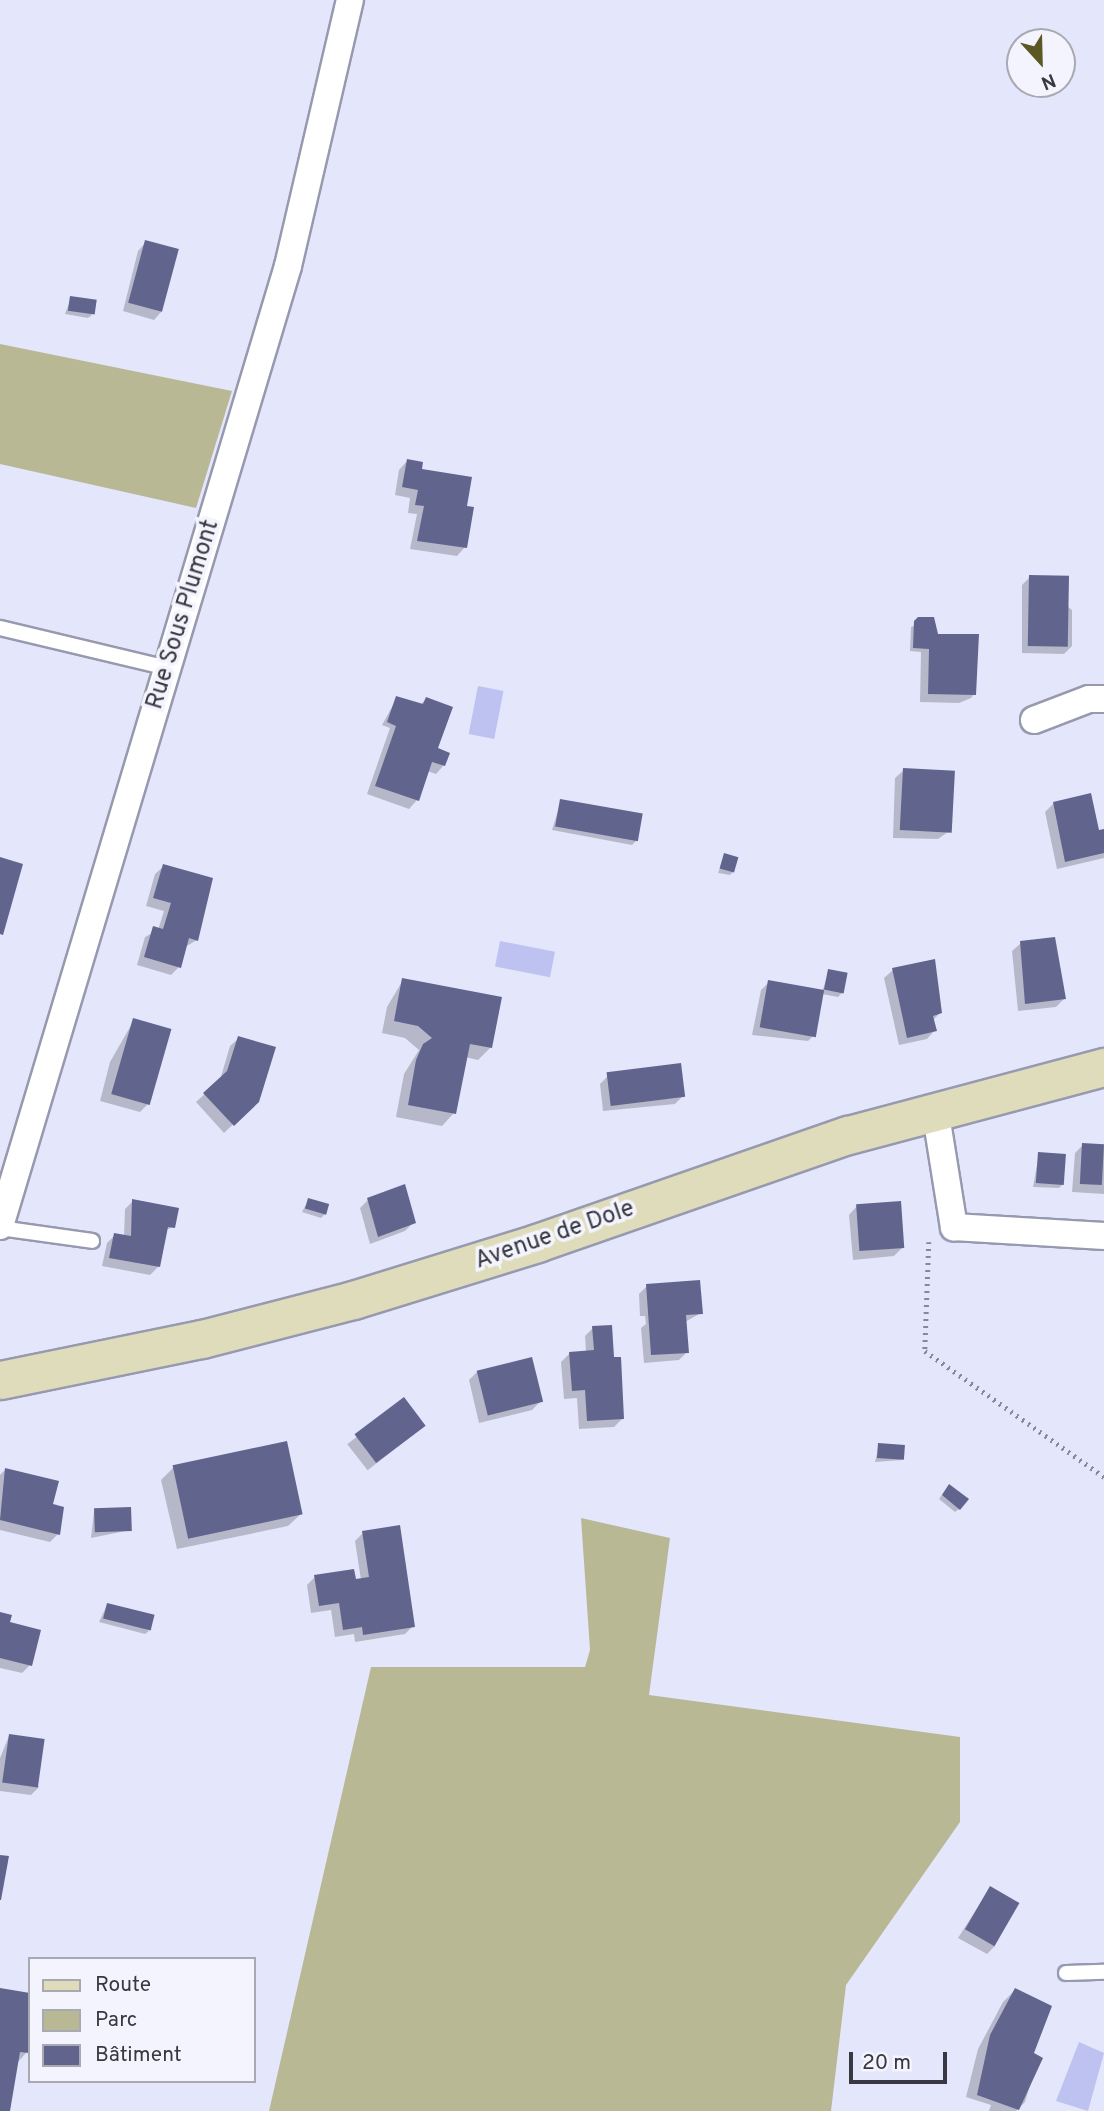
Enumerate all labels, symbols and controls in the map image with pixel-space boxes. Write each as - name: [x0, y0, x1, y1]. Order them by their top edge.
- north arrow: [1006, 28, 1076, 98]
- text: N: [1037, 67, 1059, 94]
- street label: Rue Sous Plumont: [141, 517, 227, 713]
- street label: Avenue de Dole: [472, 1195, 638, 1277]
- legend: [28, 1957, 256, 2083]
- text: Route: [95, 1972, 151, 1999]
- text: Parc: [95, 2007, 137, 2034]
- scale bar: [852, 2038, 950, 2082]
- text: Bâtiment: [95, 2042, 182, 2069]
- text: 20 m: [862, 2050, 911, 2077]

